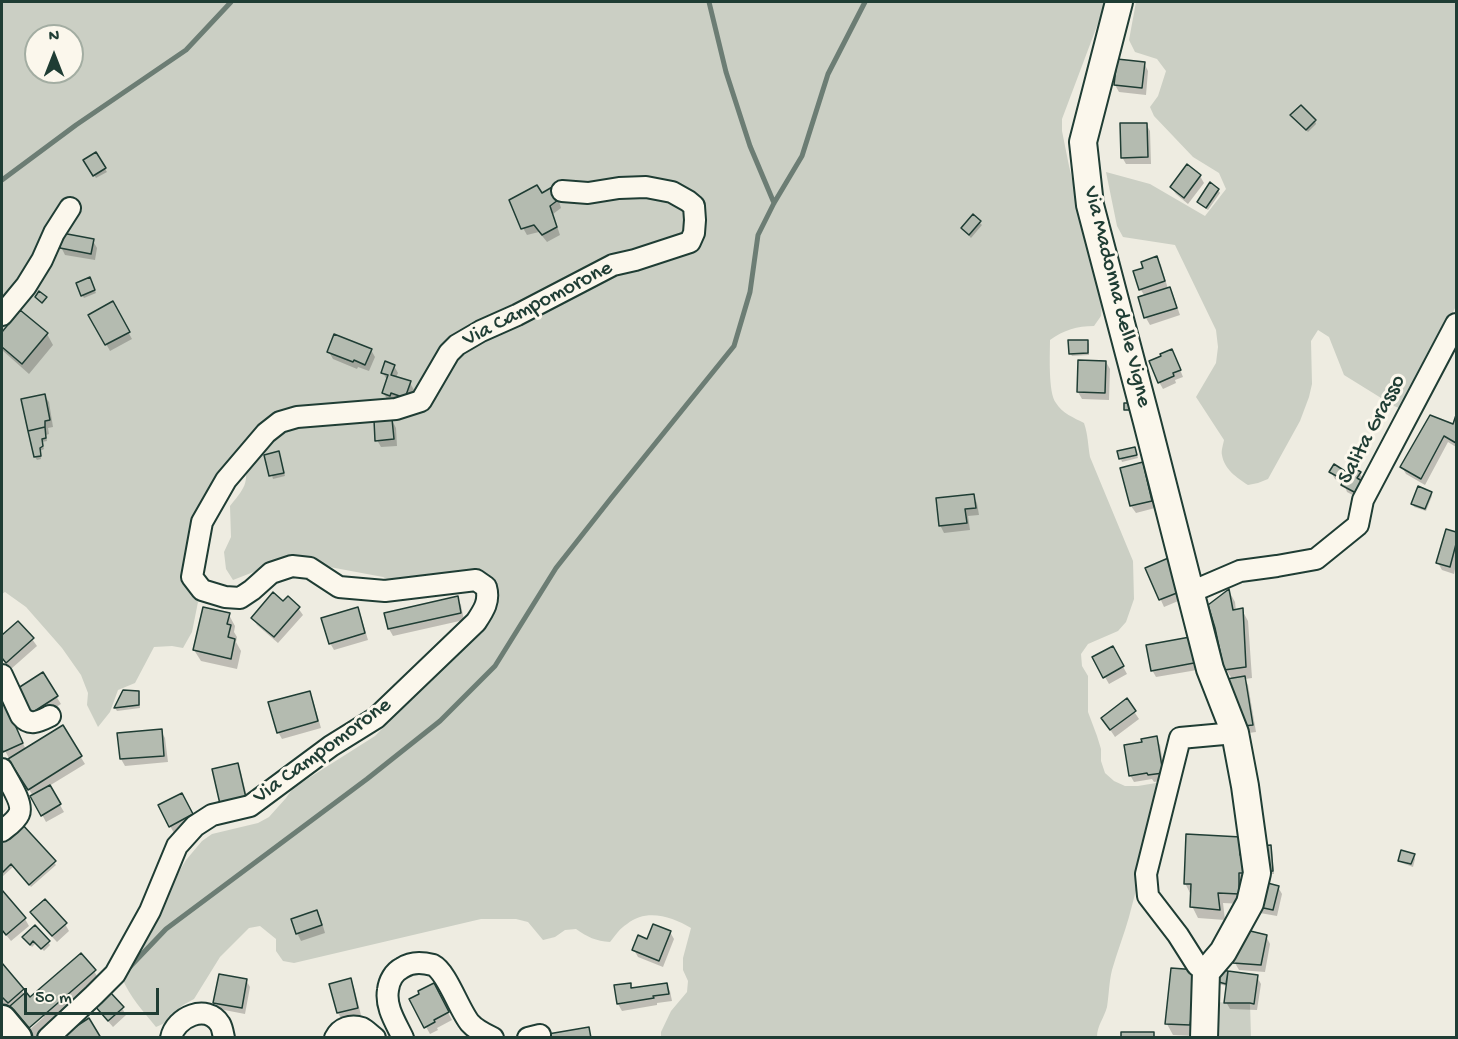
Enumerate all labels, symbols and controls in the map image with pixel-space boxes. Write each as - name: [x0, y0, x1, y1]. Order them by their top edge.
- north arrow: [24, 24, 84, 84]
- text: N: [49, 28, 59, 47]
- street label: Via Madonna delle Vigne: [1076, 184, 1156, 410]
- street label: Via Campomorone: [459, 256, 617, 354]
- street label: Salita Grasso: [1333, 371, 1413, 489]
- street label: Via Campomorone: [249, 693, 397, 811]
- scale bar: [27, 976, 162, 1014]
- text: 50 m: [35, 988, 72, 1009]

